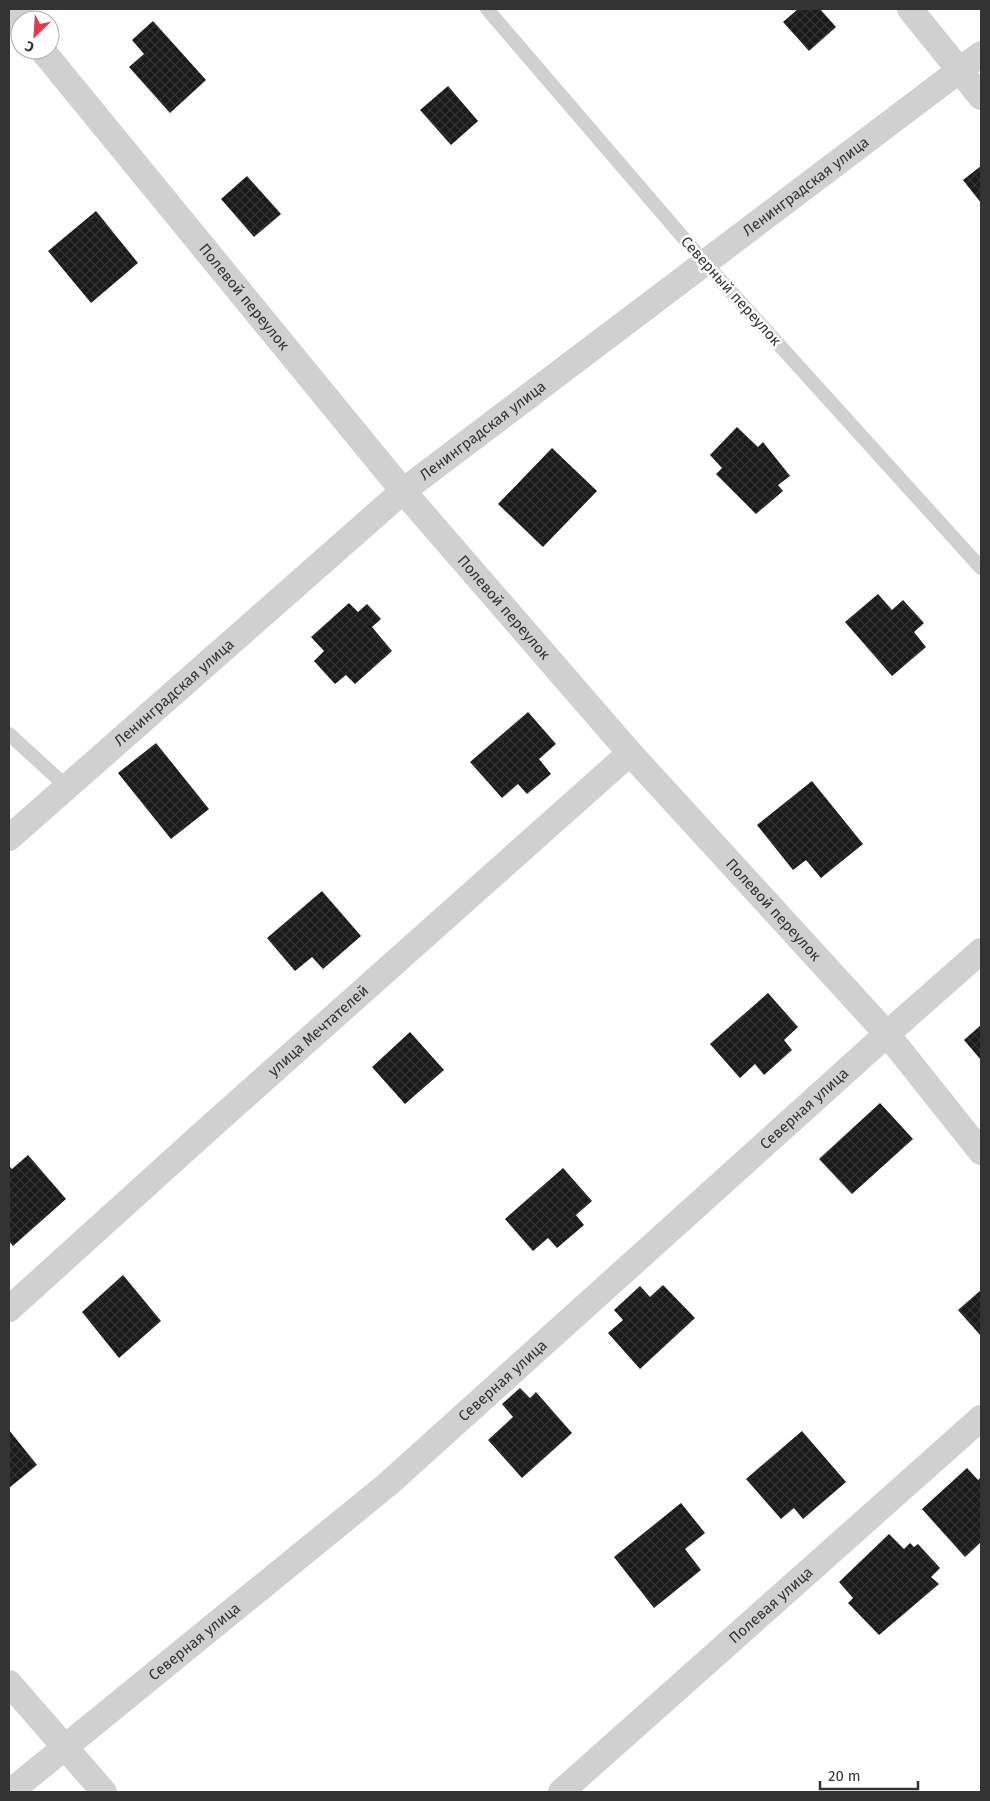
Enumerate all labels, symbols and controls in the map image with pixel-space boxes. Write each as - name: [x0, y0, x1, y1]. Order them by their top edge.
- north arrow: [10, 10, 60, 60]
- text: С: [22, 37, 37, 56]
- street label: Ленинградская улица: [739, 133, 873, 240]
- street label: Северный переулок: [677, 233, 785, 350]
- street label: Полевой переулок: [195, 240, 293, 354]
- street label: Ленинградская улица: [416, 377, 549, 484]
- street label: Полевой переулок: [454, 552, 554, 663]
- street label: Ленинградская улица: [111, 635, 238, 750]
- street label: Полевой переулок: [722, 855, 825, 965]
- street label: улица Мечтателей: [264, 981, 372, 1080]
- street label: Северная улица: [756, 1064, 852, 1153]
- street label: Северная улица: [455, 1336, 551, 1425]
- street label: Полевая улица: [725, 1563, 816, 1647]
- street label: Северная улица: [145, 1599, 244, 1684]
- scale bar: [820, 1758, 918, 1790]
- text: 20 m: [828, 1767, 861, 1785]

